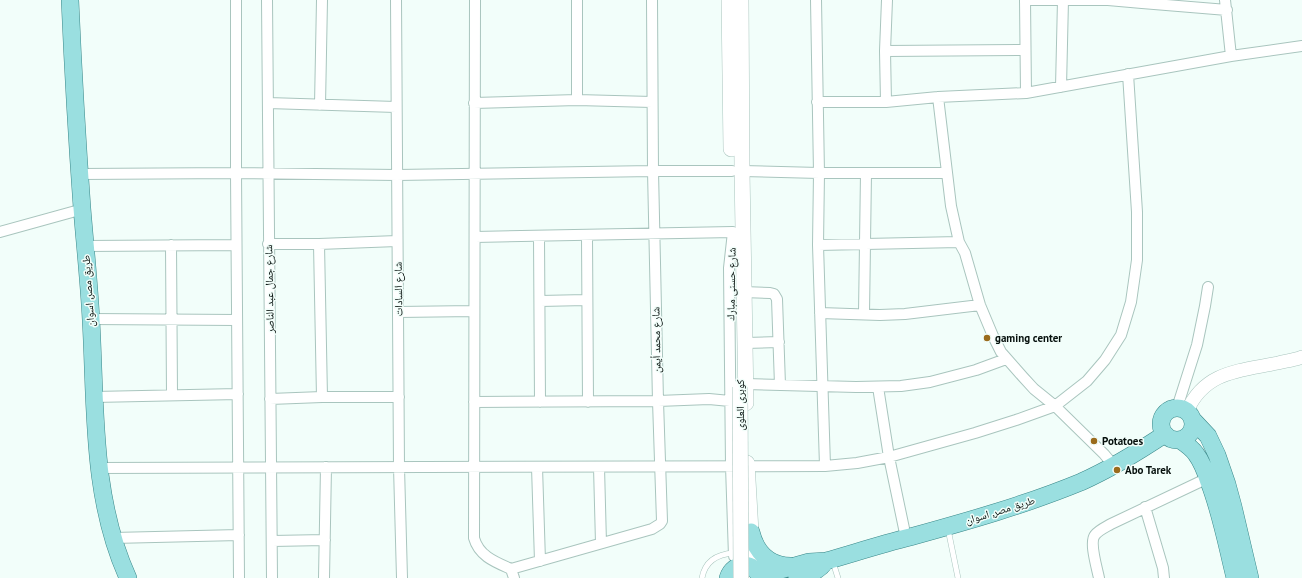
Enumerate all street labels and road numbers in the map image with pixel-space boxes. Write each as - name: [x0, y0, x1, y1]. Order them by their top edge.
- street label: شارع جمال عبد الناصر: [261, 245, 277, 334]
- street label: شارع حسنى مبارك: [723, 247, 739, 321]
- street label: طريق مصر, اسوان: [79, 255, 97, 327]
- street label: شارع السادات: [391, 262, 405, 316]
- street label: شارع محمد أيمن: [648, 307, 664, 373]
- street label: كوبرى العلوى: [733, 379, 747, 431]
- street label: طريق مصر, اسوان: [963, 493, 1037, 527]

